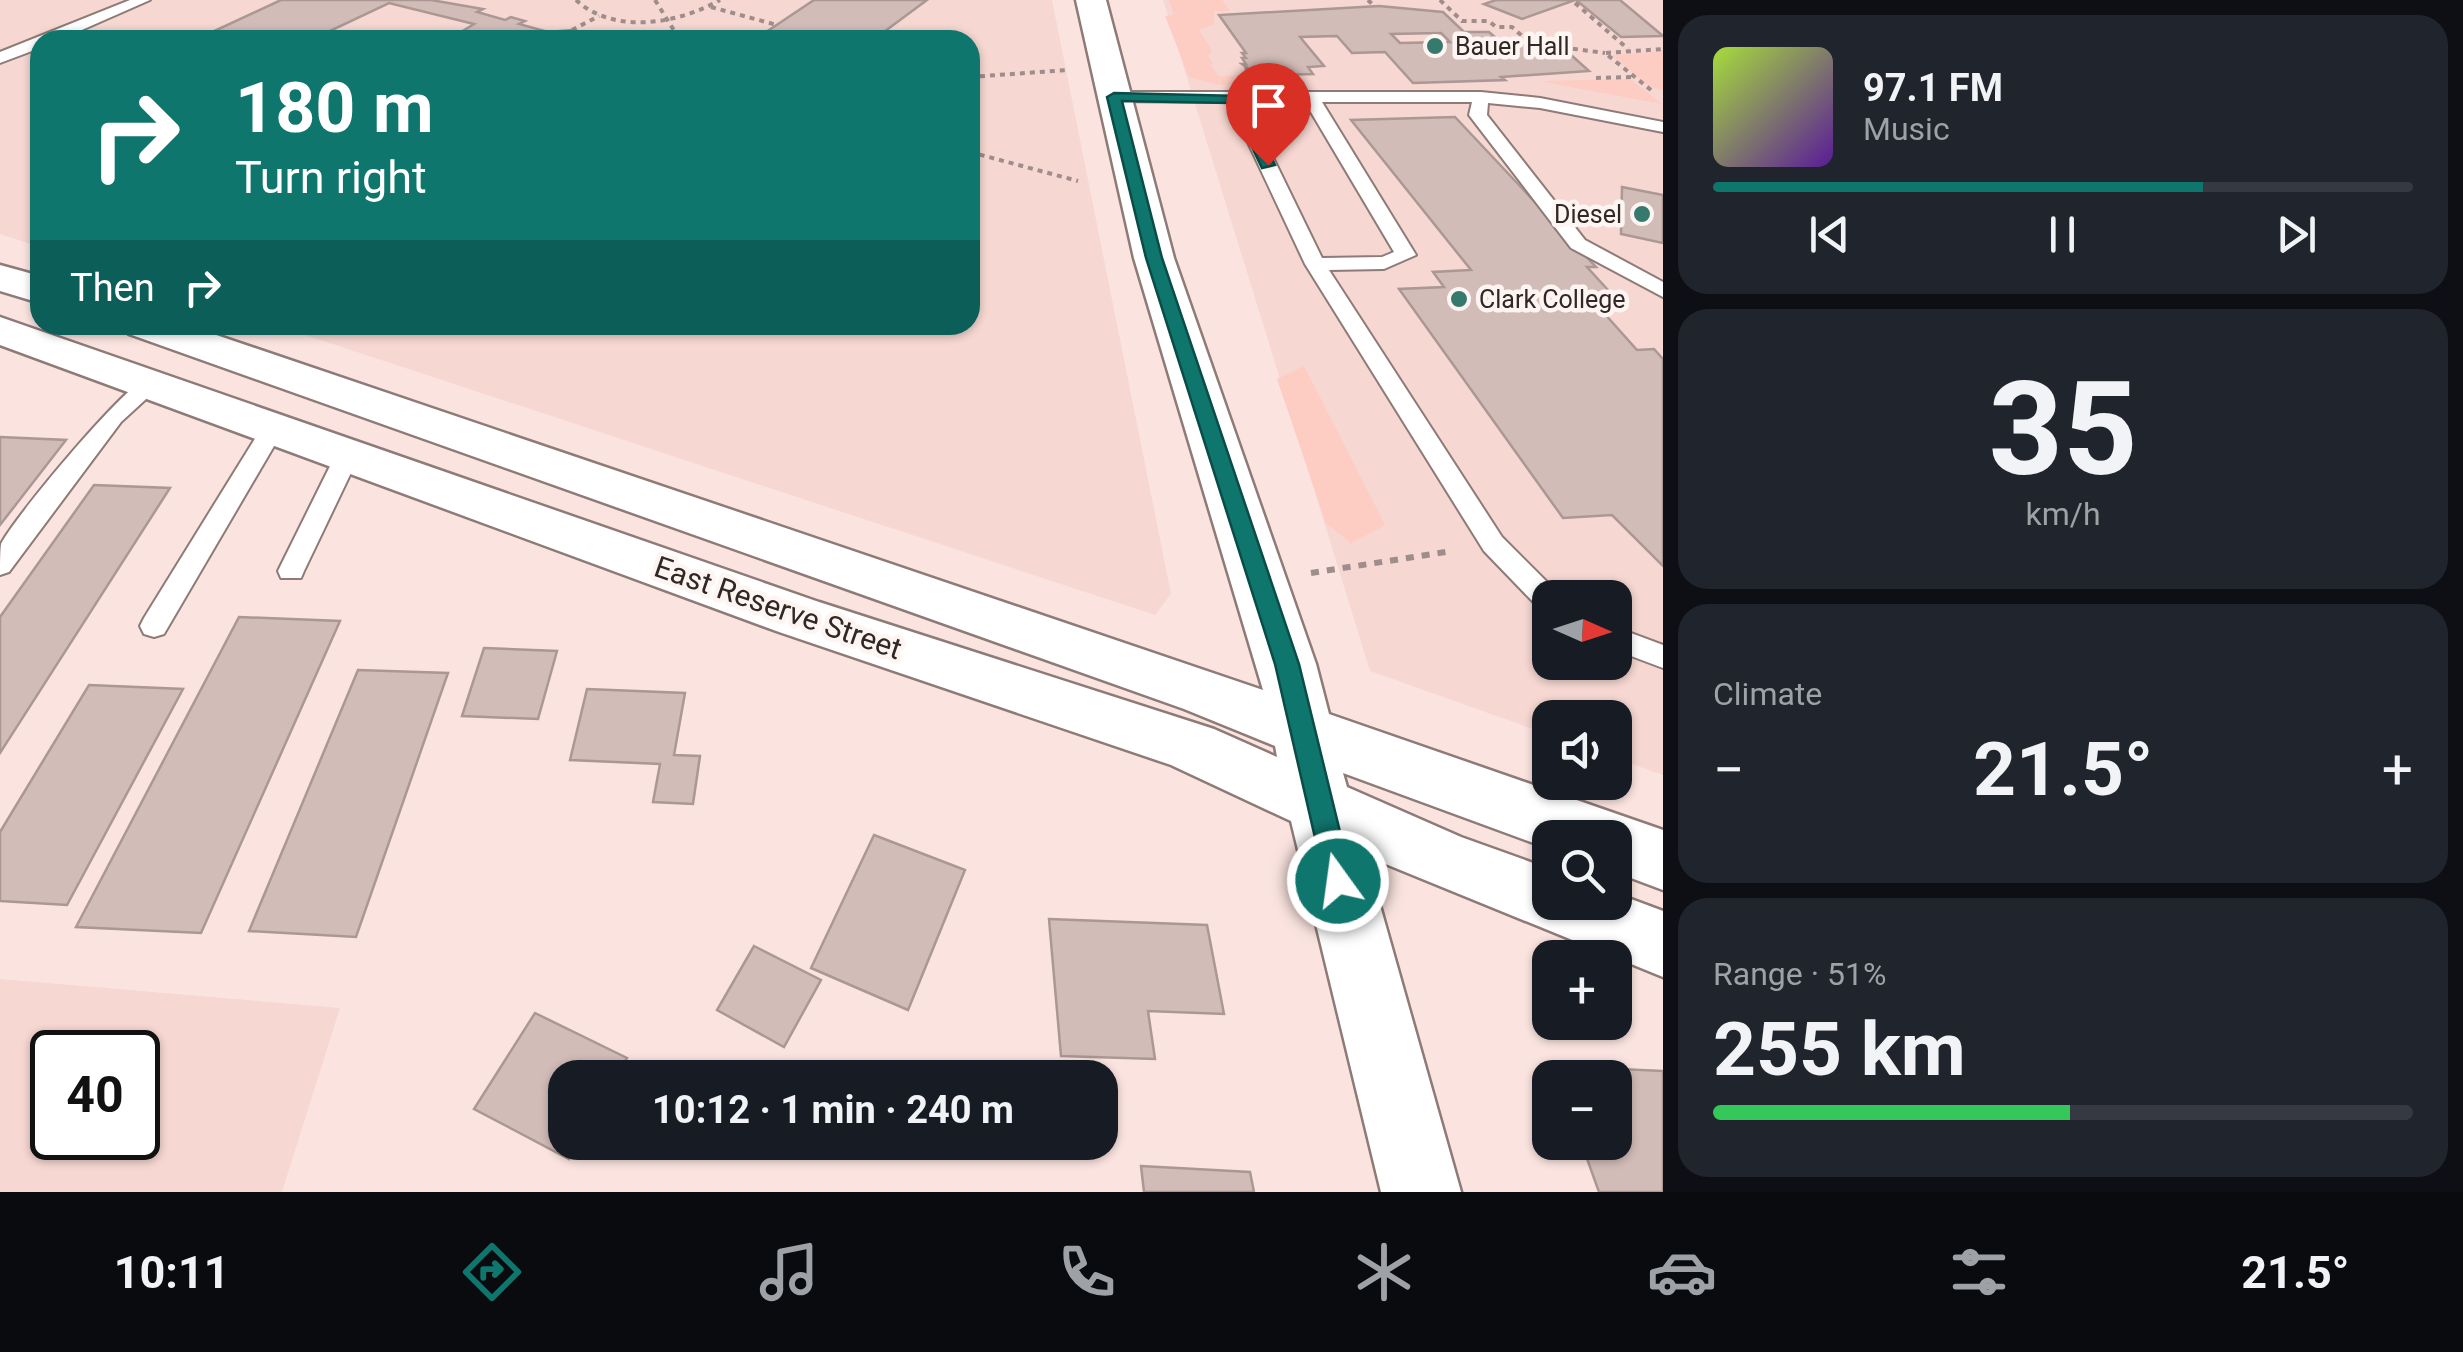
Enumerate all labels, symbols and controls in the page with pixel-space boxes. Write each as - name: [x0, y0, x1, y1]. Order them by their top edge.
- place label: Bauer Hall: [1455, 32, 1569, 61]
- marker: Bauer Hall: [1424, 35, 1446, 57]
- pin: [1226, 63, 1311, 166]
- text: 97.1 FM: [1863, 66, 2003, 110]
- text: 180 m: [235, 67, 434, 149]
- icon: right: [70, 70, 200, 200]
- icon: arrive: [1241, 78, 1296, 133]
- text: Music: [1863, 110, 1950, 148]
- text: Turn right: [235, 151, 427, 204]
- place label: Diesel: [1554, 200, 1622, 229]
- marker: Diesel: [1631, 203, 1653, 225]
- icon: previous: [1802, 207, 1857, 262]
- icon: pause: [2035, 207, 2090, 262]
- icon: next: [2269, 207, 2324, 262]
- icon: right: [175, 260, 230, 315]
- text: Then: [70, 266, 155, 310]
- place label: Clark College: [1479, 285, 1626, 314]
- marker: Clark College: [1448, 288, 1470, 310]
- text: 35: [1988, 353, 2138, 506]
- text: km/h: [2025, 495, 2101, 533]
- street label: East Reserve Street: [650, 549, 906, 666]
- north arrow: [1532, 580, 1632, 680]
- map controls: [1532, 580, 1632, 1160]
- text: Climate: [1713, 675, 1822, 713]
- button: sound: [1532, 700, 1632, 800]
- text: 21.5°: [1973, 725, 2153, 813]
- text: −: [1713, 738, 1744, 802]
- text: +: [2382, 738, 2413, 802]
- button: search: [1532, 820, 1632, 920]
- position arrow: [1286, 829, 1390, 933]
- button: +: [1532, 940, 1632, 1040]
- text: Range · 51%: [1713, 955, 1886, 993]
- text: 255 km: [1713, 1005, 1966, 1093]
- speed limit sign: 40: [30, 1030, 160, 1160]
- button: −: [1532, 1060, 1632, 1160]
- text: 10:12 · 1 min · 240 m: [652, 1088, 1014, 1132]
- icon: directions: [457, 1237, 527, 1307]
- icon: music: [754, 1237, 824, 1307]
- icon: phone: [1052, 1237, 1122, 1307]
- icon: climate: [1349, 1237, 1419, 1307]
- icon: car: [1647, 1237, 1717, 1307]
- icon: filters: [1944, 1237, 2014, 1307]
- text: 10:11: [114, 1246, 230, 1299]
- text: 21.5°: [2241, 1246, 2349, 1299]

